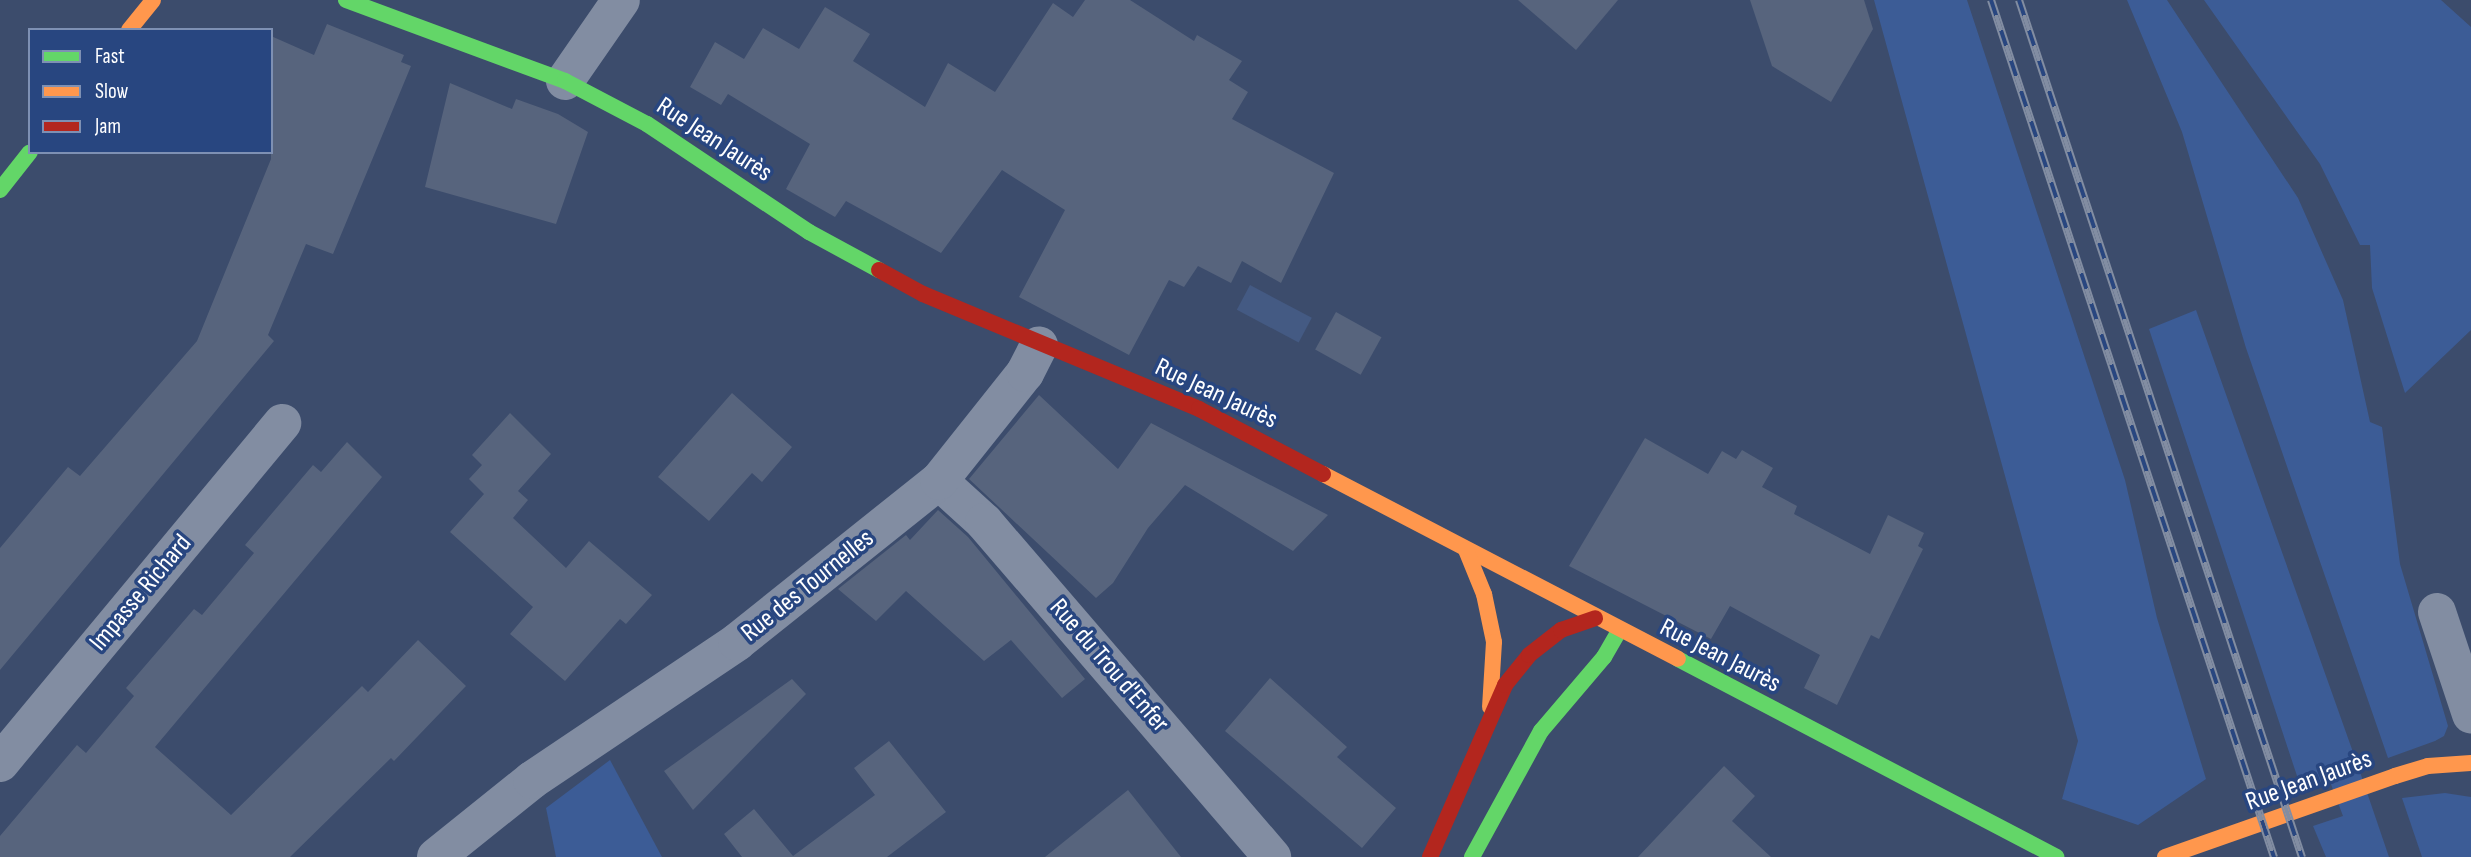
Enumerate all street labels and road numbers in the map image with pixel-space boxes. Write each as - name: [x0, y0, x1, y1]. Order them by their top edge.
- street label: Rue Jean Jaurès: [650, 91, 778, 189]
- street label: Rue Jean Jaurès: [1150, 352, 1282, 436]
- street label: Rue des Tournelles: [736, 523, 880, 649]
- street label: Impasse Richard: [83, 529, 199, 657]
- street label: Rue du Trou d'Enfer: [1043, 593, 1175, 739]
- street label: Rue Jean Jaurès: [1654, 612, 1786, 700]
- street label: Rue Jean Jaurès: [2242, 744, 2376, 818]

